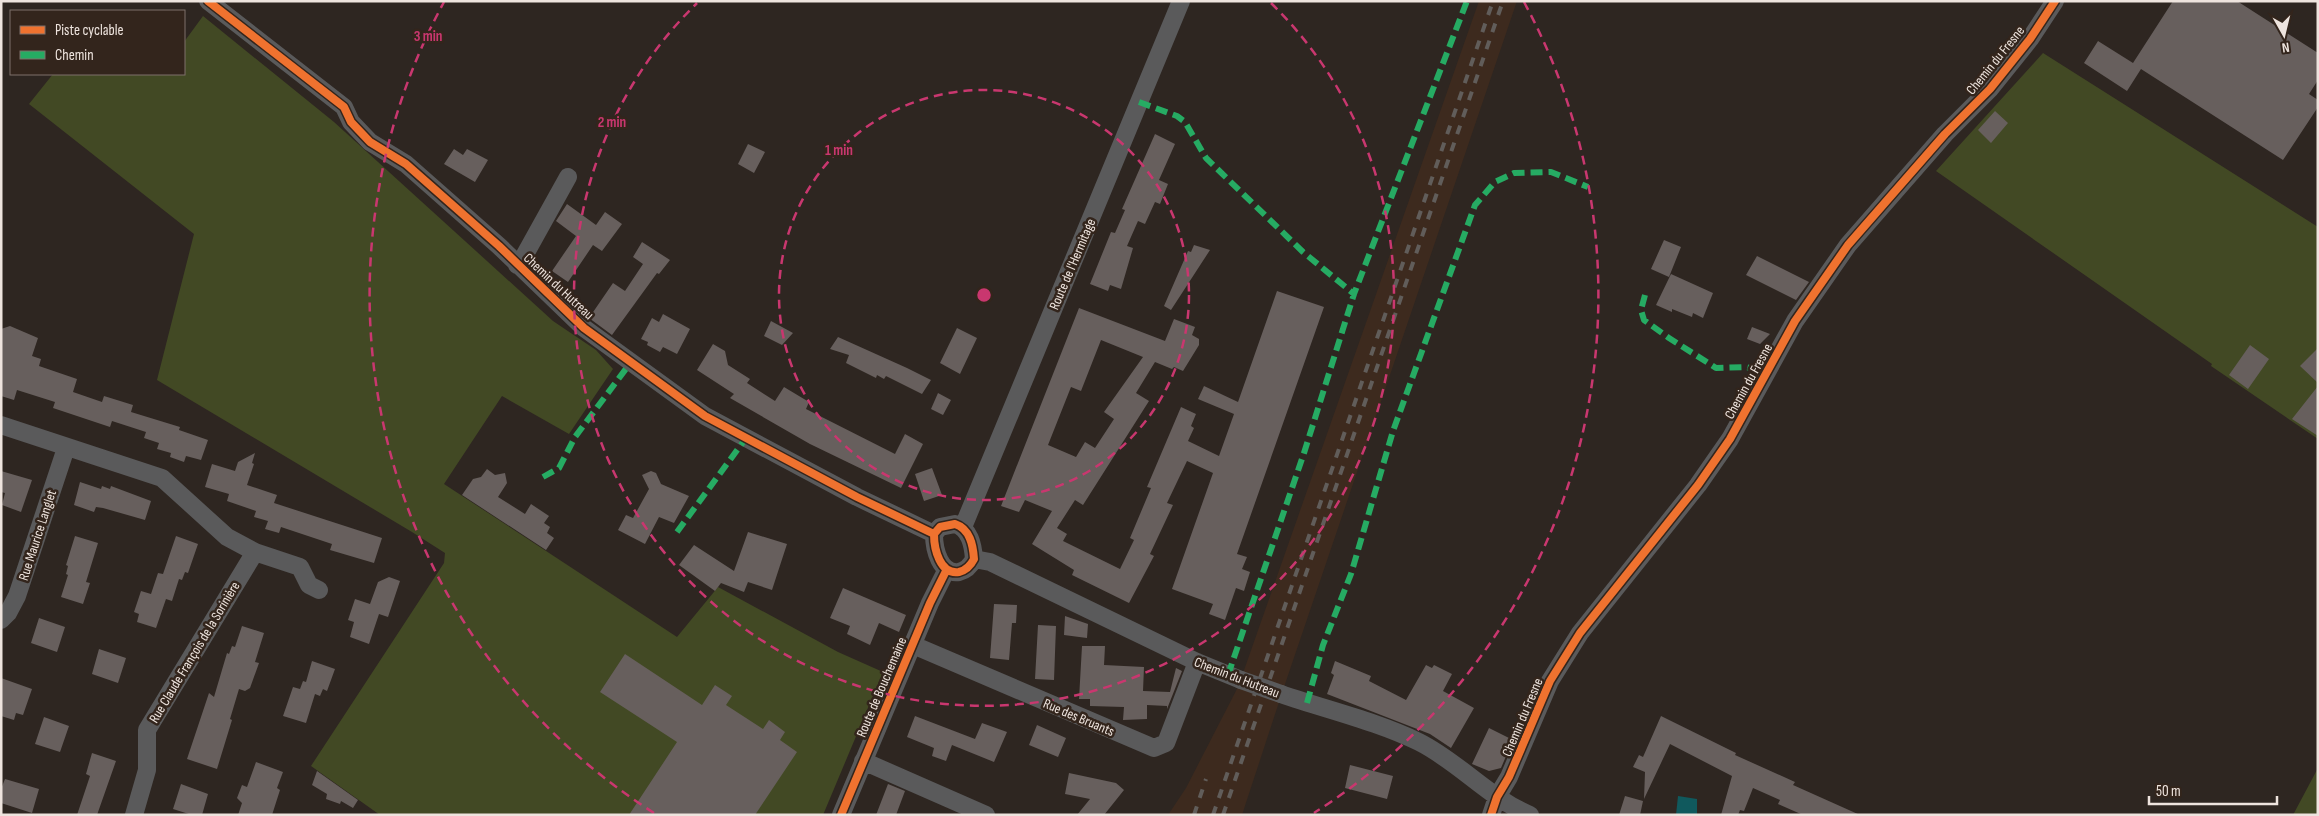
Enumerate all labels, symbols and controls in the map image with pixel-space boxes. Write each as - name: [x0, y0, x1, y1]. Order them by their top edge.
- legend: [10, 10, 185, 75]
- north arrow: [2259, 10, 2309, 60]
- text: Piste cyclable: [55, 21, 124, 40]
- street label: Chemin du Fresne: [1963, 23, 2028, 98]
- text: 3 min: [414, 27, 442, 46]
- text: N: [2281, 38, 2291, 56]
- text: Chemin: [55, 46, 94, 65]
- text: 2 min: [598, 113, 626, 132]
- text: 1 min: [825, 141, 853, 160]
- street label: Route de l'Hermitage: [1046, 216, 1099, 312]
- street label: Chemin du Hutreau: [520, 249, 597, 323]
- centre of rings: [975, 286, 993, 304]
- street label: Chemin du Fresne: [1721, 341, 1776, 422]
- street label: Rue Maurice Langlet: [15, 488, 60, 583]
- street label: Rue Claude François de la Sorinière: [145, 578, 243, 726]
- street label: Route de Bouchemaine: [853, 634, 910, 740]
- street label: Chemin du Hutreau: [1192, 653, 1282, 702]
- street label: Chemin du Fresne: [1498, 675, 1547, 759]
- street label: Rue des Bruants: [1041, 695, 1117, 740]
- scale bar: [2149, 774, 2276, 806]
- text: 50 m: [2156, 782, 2181, 801]

